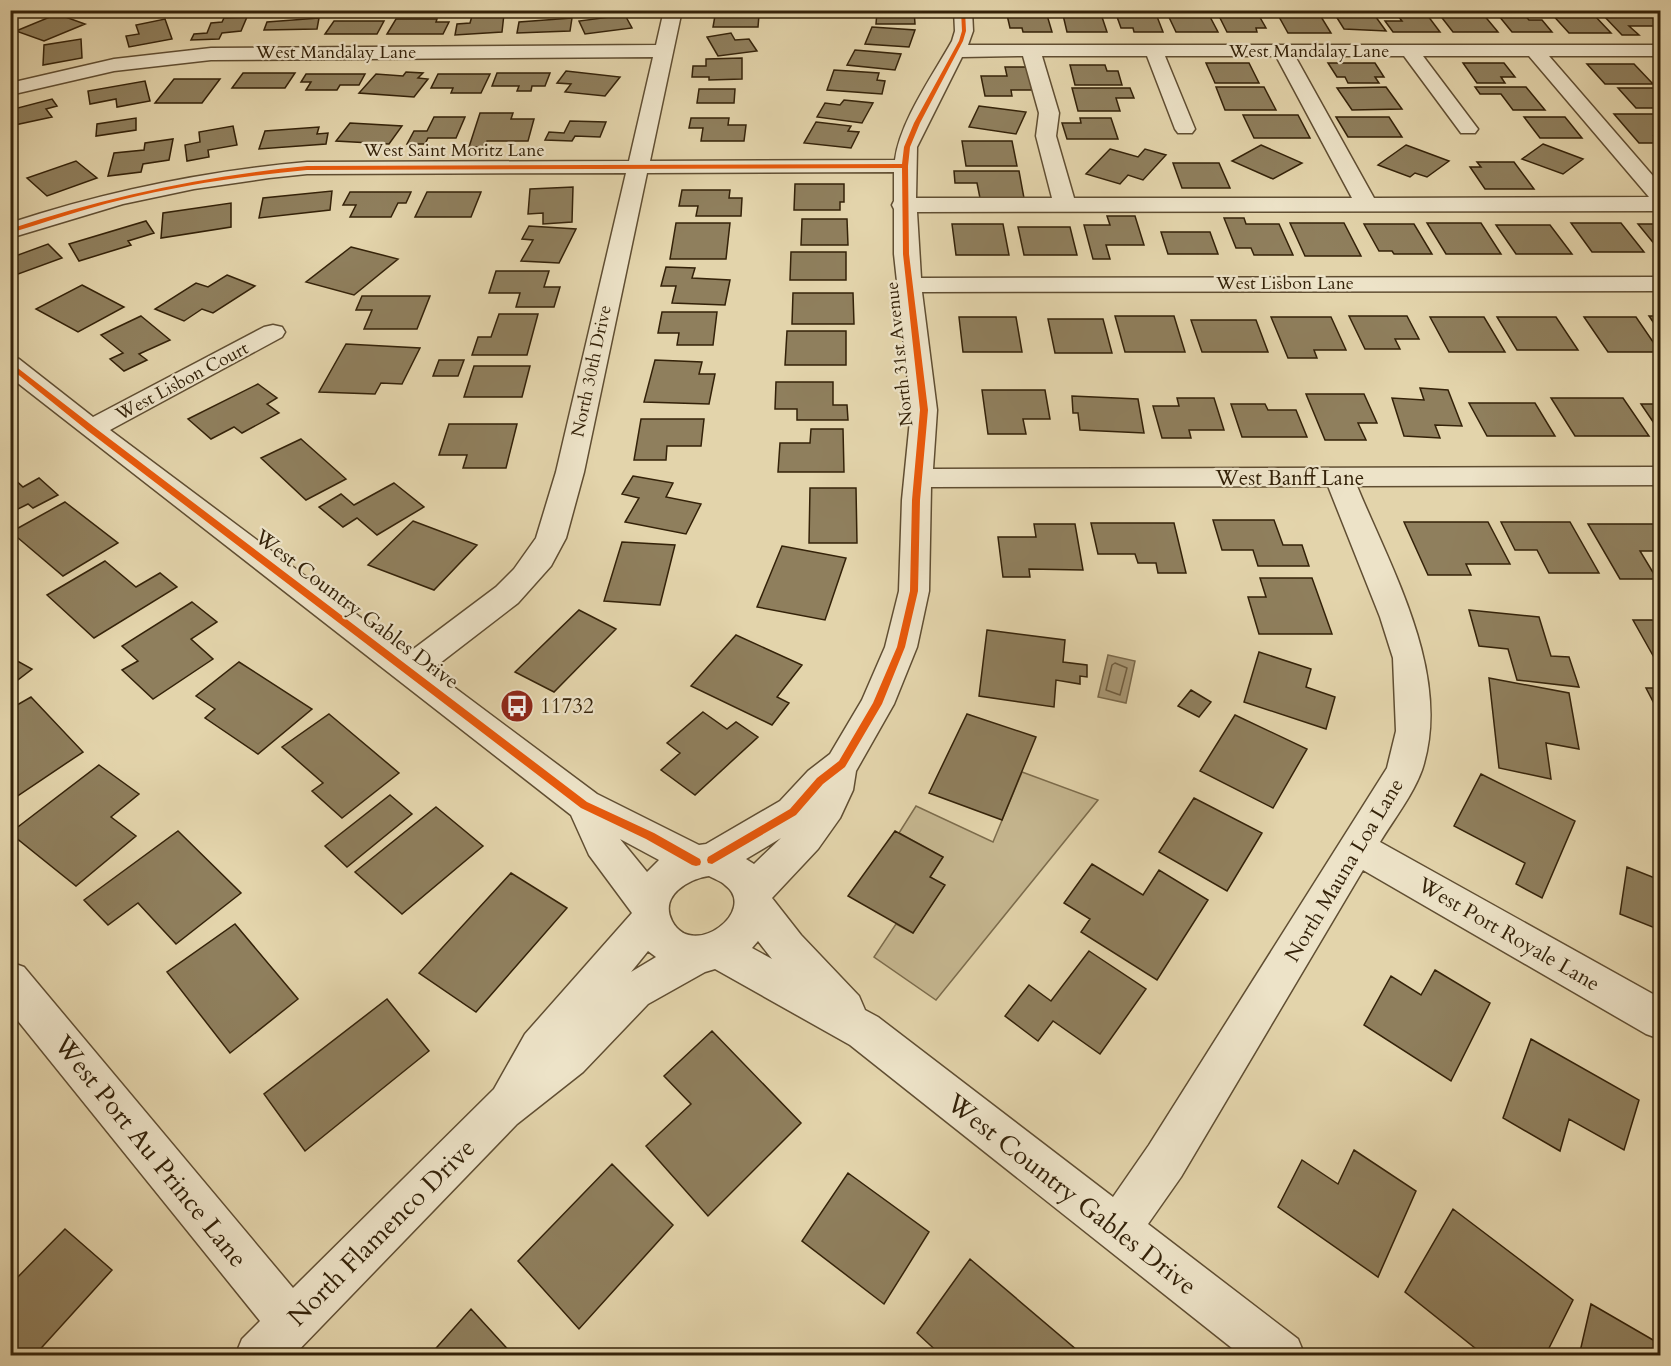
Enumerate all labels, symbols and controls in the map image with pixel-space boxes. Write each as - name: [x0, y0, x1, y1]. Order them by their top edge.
- street label: West Mandalay Lane: [1228, 39, 1389, 64]
- street label: West Mandalay Lane: [255, 40, 416, 65]
- street label: West Saint Moritz Lane: [362, 138, 545, 163]
- street label: West Lisbon Lane: [1215, 271, 1354, 296]
- street label: North 31st Avenue: [879, 280, 920, 428]
- street label: North 30th Drive: [565, 303, 618, 439]
- street label: West Lisbon Court: [111, 336, 253, 427]
- street label: West Banff Lane: [1215, 464, 1364, 493]
- street label: West Country Gables Drive: [248, 522, 465, 696]
- bus stop icon: 11732: [499, 688, 535, 724]
- place label: 11732: [540, 692, 594, 721]
- street label: North Mauna Loa Lane: [1278, 773, 1411, 968]
- street label: West Port Royale Lane: [1412, 870, 1605, 998]
- street label: West Port Au Prince Lane: [45, 1027, 255, 1275]
- street label: West Country Gables Drive: [939, 1085, 1204, 1303]
- street label: North Flamenco Drive: [280, 1131, 483, 1334]

